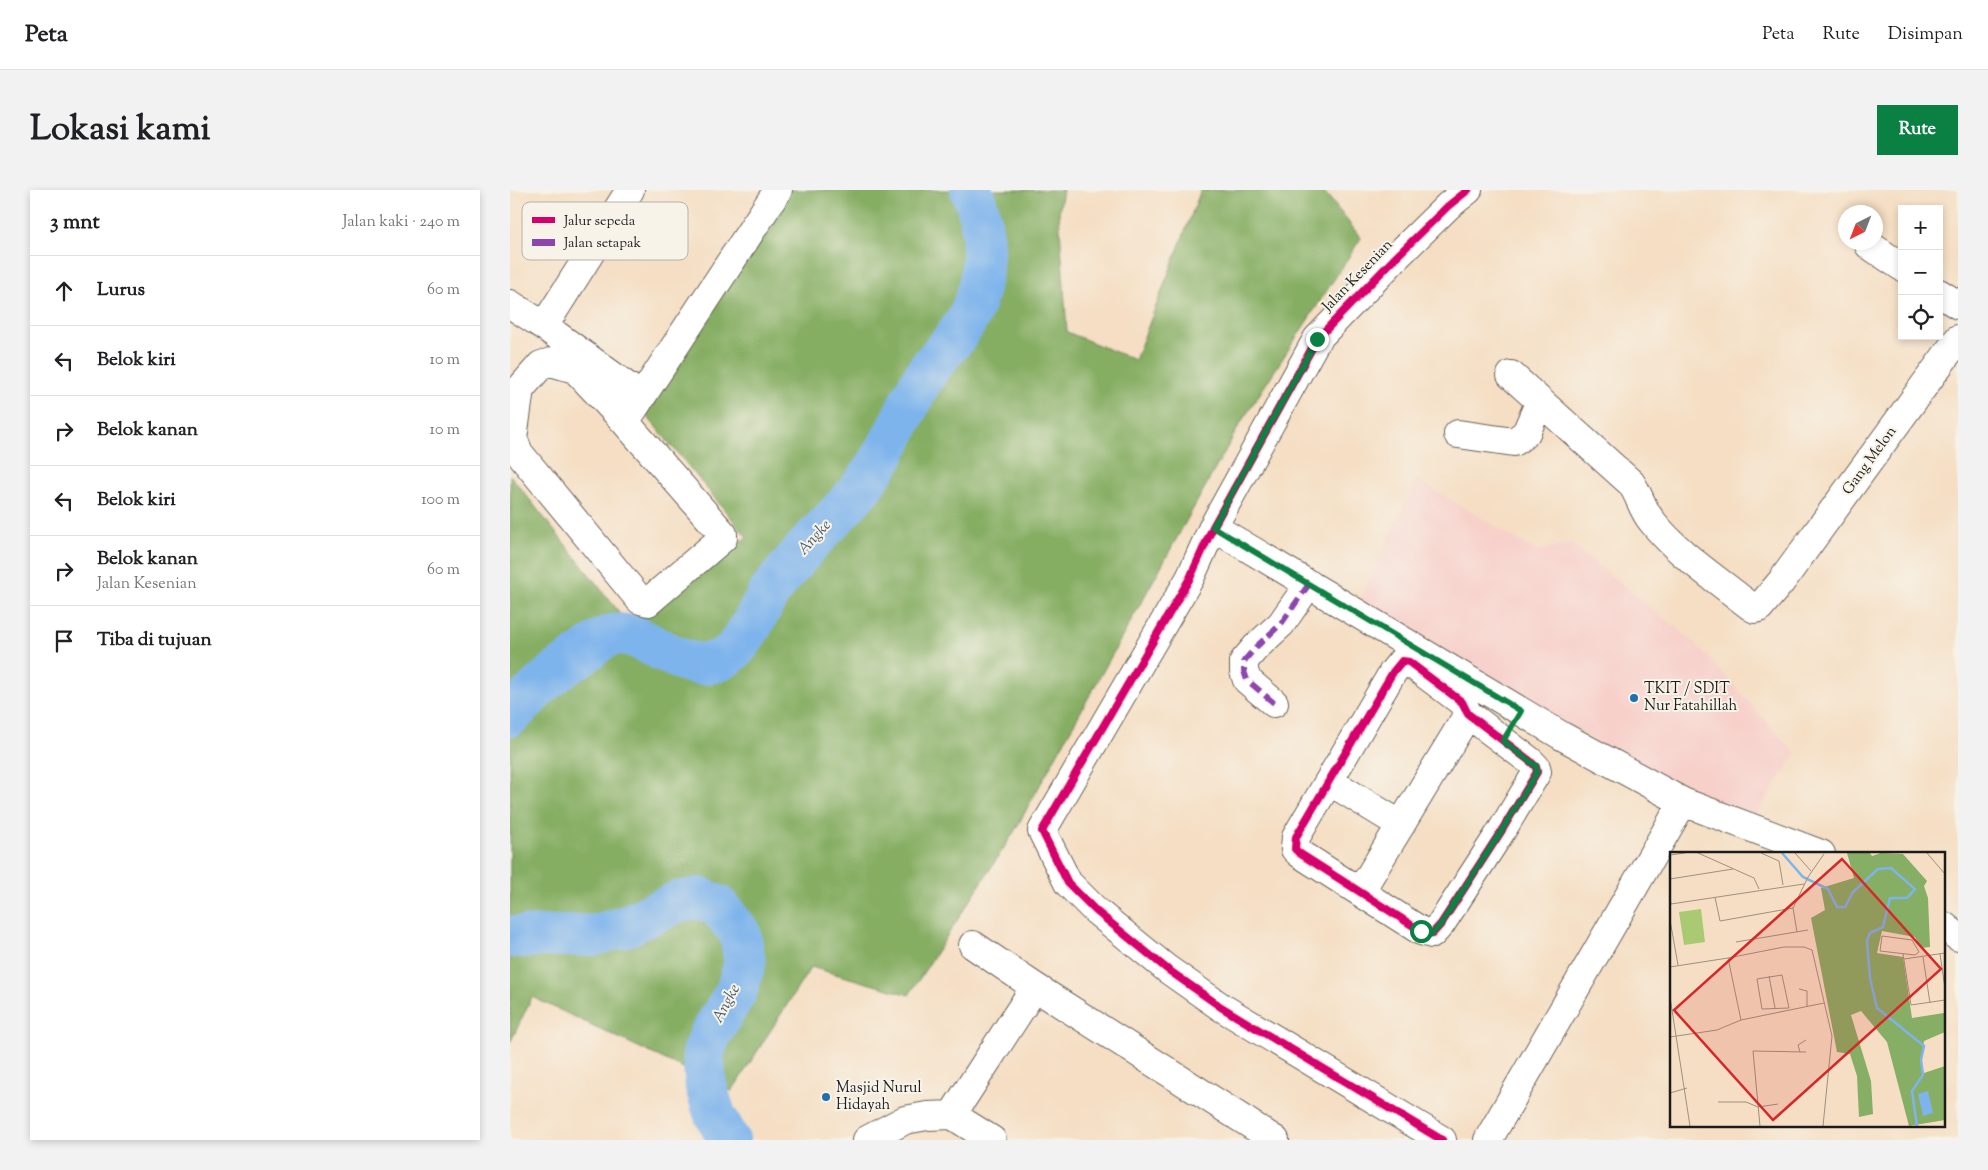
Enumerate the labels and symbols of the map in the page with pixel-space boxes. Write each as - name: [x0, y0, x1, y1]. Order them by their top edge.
- legend: [522, 202, 688, 260]
- north arrow: [1838, 205, 1883, 250]
- text: Jalur sepeda: [563, 212, 636, 232]
- text: Jalan setapak: [563, 234, 641, 254]
- street label: Jalan Kesenian: [1317, 235, 1398, 318]
- route end: [1306, 328, 1329, 351]
- street label: Gang Melon: [1838, 422, 1902, 500]
- water label: Angke: [793, 515, 837, 561]
- place label: TKIT / SDIT Nur Fatahillah: [1644, 679, 1738, 717]
- marker: TKIT / SDIT Nur Fatahillah: [1628, 692, 1640, 704]
- inset map: [1670, 852, 1946, 1128]
- route start: [1410, 920, 1433, 943]
- water label: Angke: [707, 981, 747, 1027]
- place label: Masjid Nurul Hidayah: [836, 1078, 922, 1116]
- marker: Masjid Nurul Hidayah: [820, 1091, 832, 1103]

